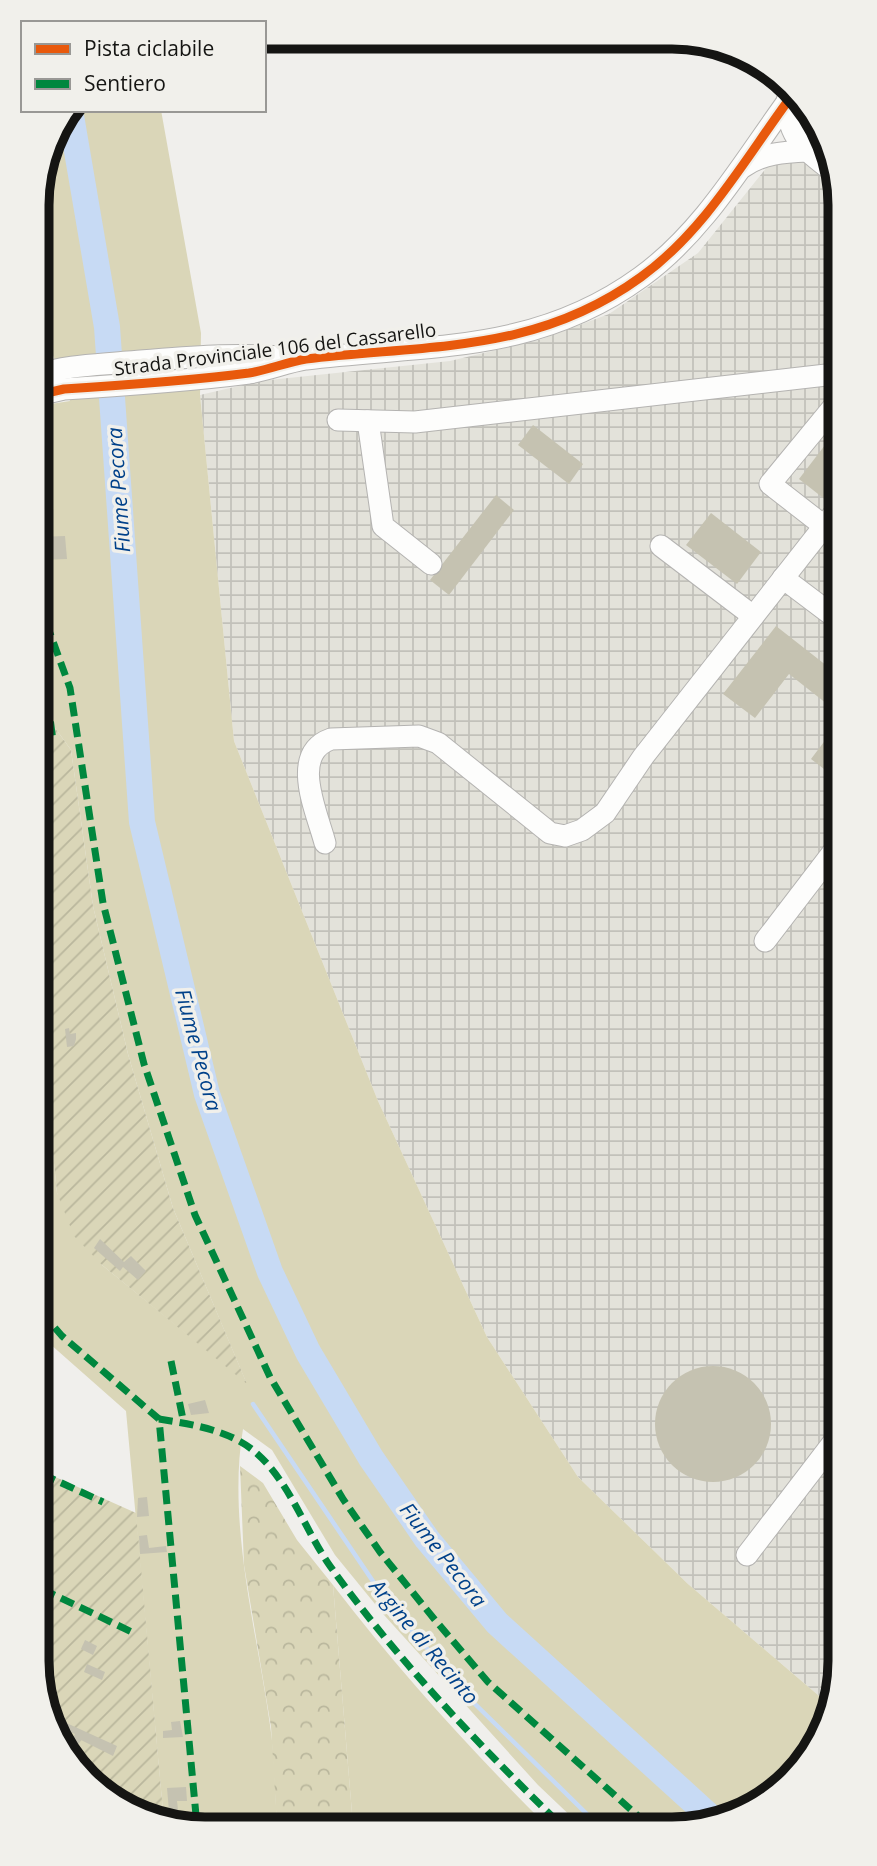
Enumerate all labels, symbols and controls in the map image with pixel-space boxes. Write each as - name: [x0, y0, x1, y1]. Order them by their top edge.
- legend: [21, 21, 266, 112]
- text: Pista ciclabile: [84, 34, 214, 62]
- text: Sentiero: [84, 69, 166, 97]
- street label: Strada Provinciale 106 del Cassarello: [112, 316, 438, 382]
- water label: Fiume Pecora: [100, 426, 136, 554]
- water label: Fiume Pecora: [169, 985, 229, 1114]
- water label: Fiume Pecora: [394, 1496, 494, 1613]
- water label: Argine di Recinto: [363, 1571, 485, 1710]

